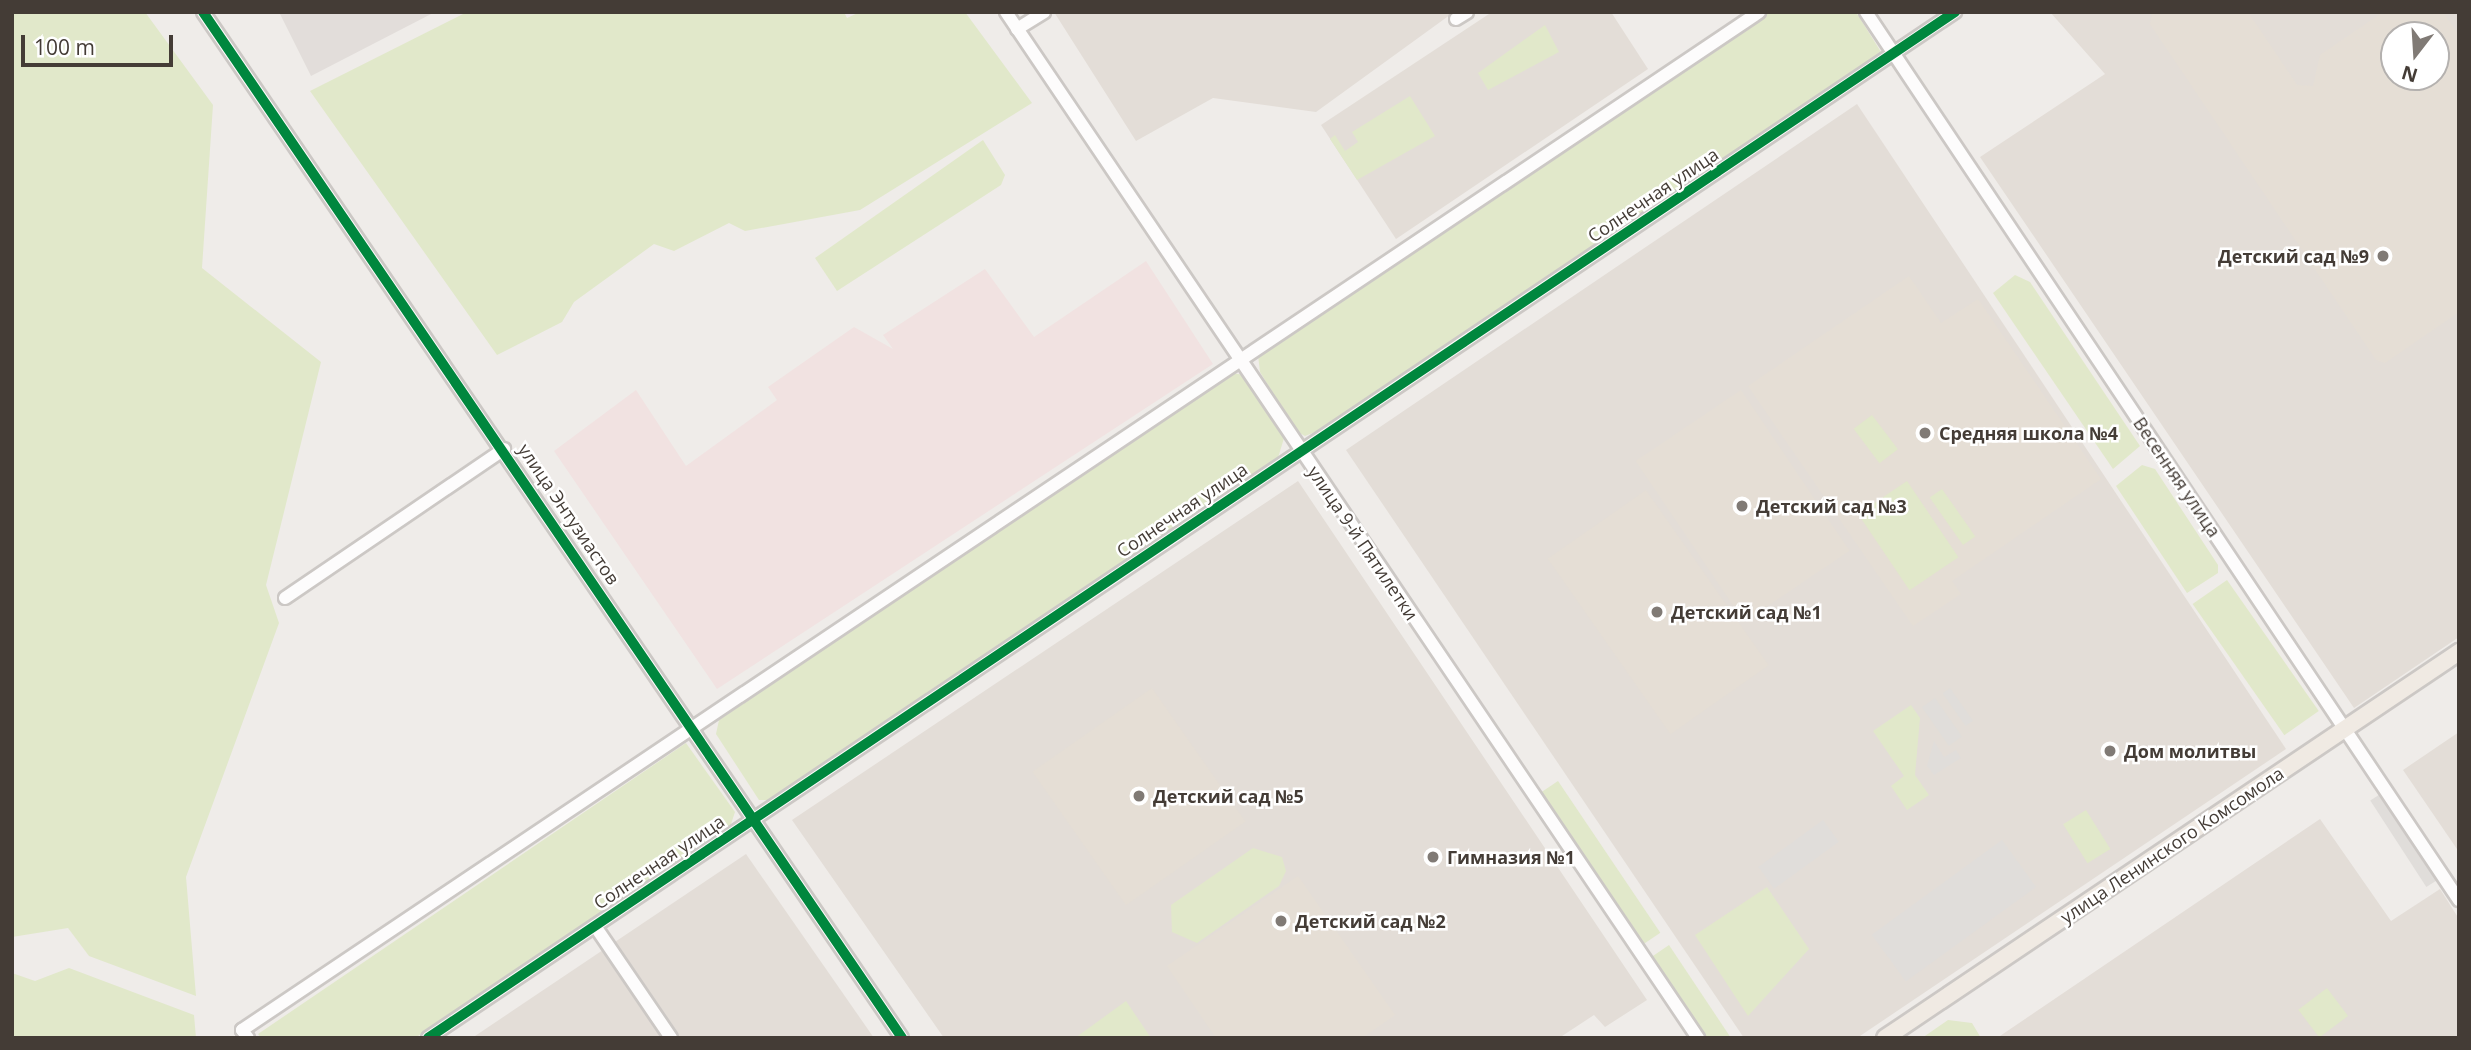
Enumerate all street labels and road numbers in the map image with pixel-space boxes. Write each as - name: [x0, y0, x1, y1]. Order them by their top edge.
- street label: Солнечная улица: [1584, 143, 1722, 247]
- street label: Весенняя улица: [2129, 413, 2225, 541]
- street label: улица Энтузиастов: [514, 439, 624, 589]
- street label: Солнечная улица: [1113, 458, 1251, 562]
- street label: улица 9-й Пятилетки: [1303, 462, 1423, 624]
- street label: улица Ленинского Комсомола: [2056, 762, 2288, 928]
- street label: Солнечная улица: [590, 810, 728, 914]

